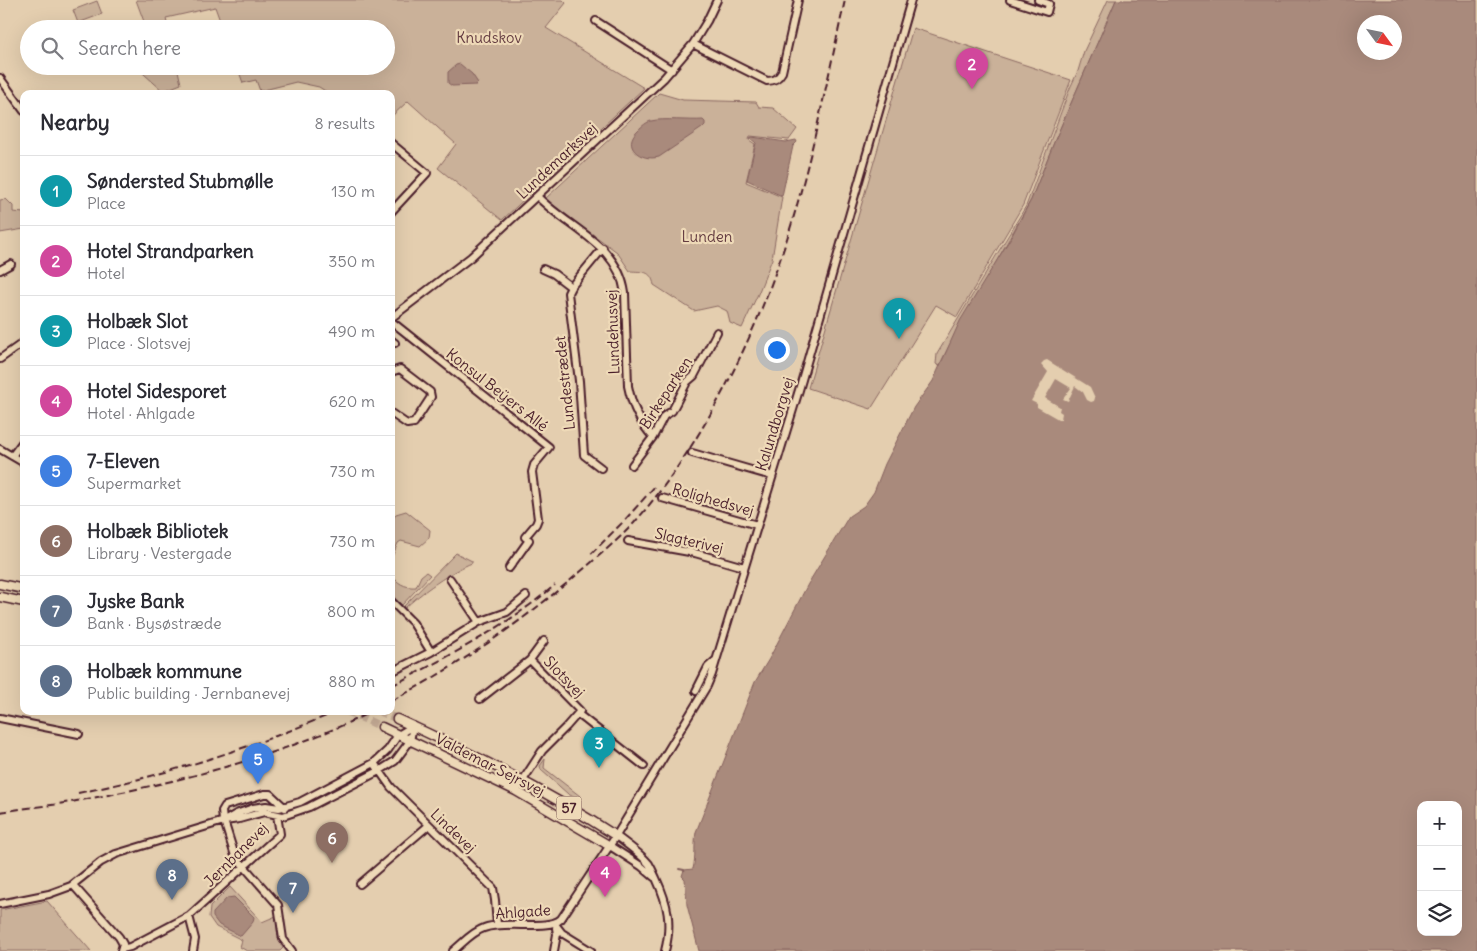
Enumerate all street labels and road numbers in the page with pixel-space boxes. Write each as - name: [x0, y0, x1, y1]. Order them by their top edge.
- street label: Lundemarksvej: [512, 118, 601, 203]
- street label: Lundehusvej: [602, 289, 623, 375]
- street label: Lundestrædet: [550, 335, 579, 431]
- street label: Konsul Beÿers Allé: [443, 344, 552, 435]
- street label: Birkeparken: [635, 353, 696, 432]
- street label: Kalundborgvej: [751, 375, 798, 473]
- street label: Rolighedsvej: [670, 479, 756, 520]
- street label: Slagterivej: [653, 523, 725, 558]
- street label: Slotsvej: [540, 652, 589, 701]
- street label: Valdemar Sejrsvej: [432, 729, 548, 800]
- road number: 57: [556, 796, 582, 820]
- street label: Lindevej: [427, 804, 480, 857]
- street label: Jernbanevej: [200, 819, 272, 891]
- street label: Ahlgade: [495, 900, 551, 923]

